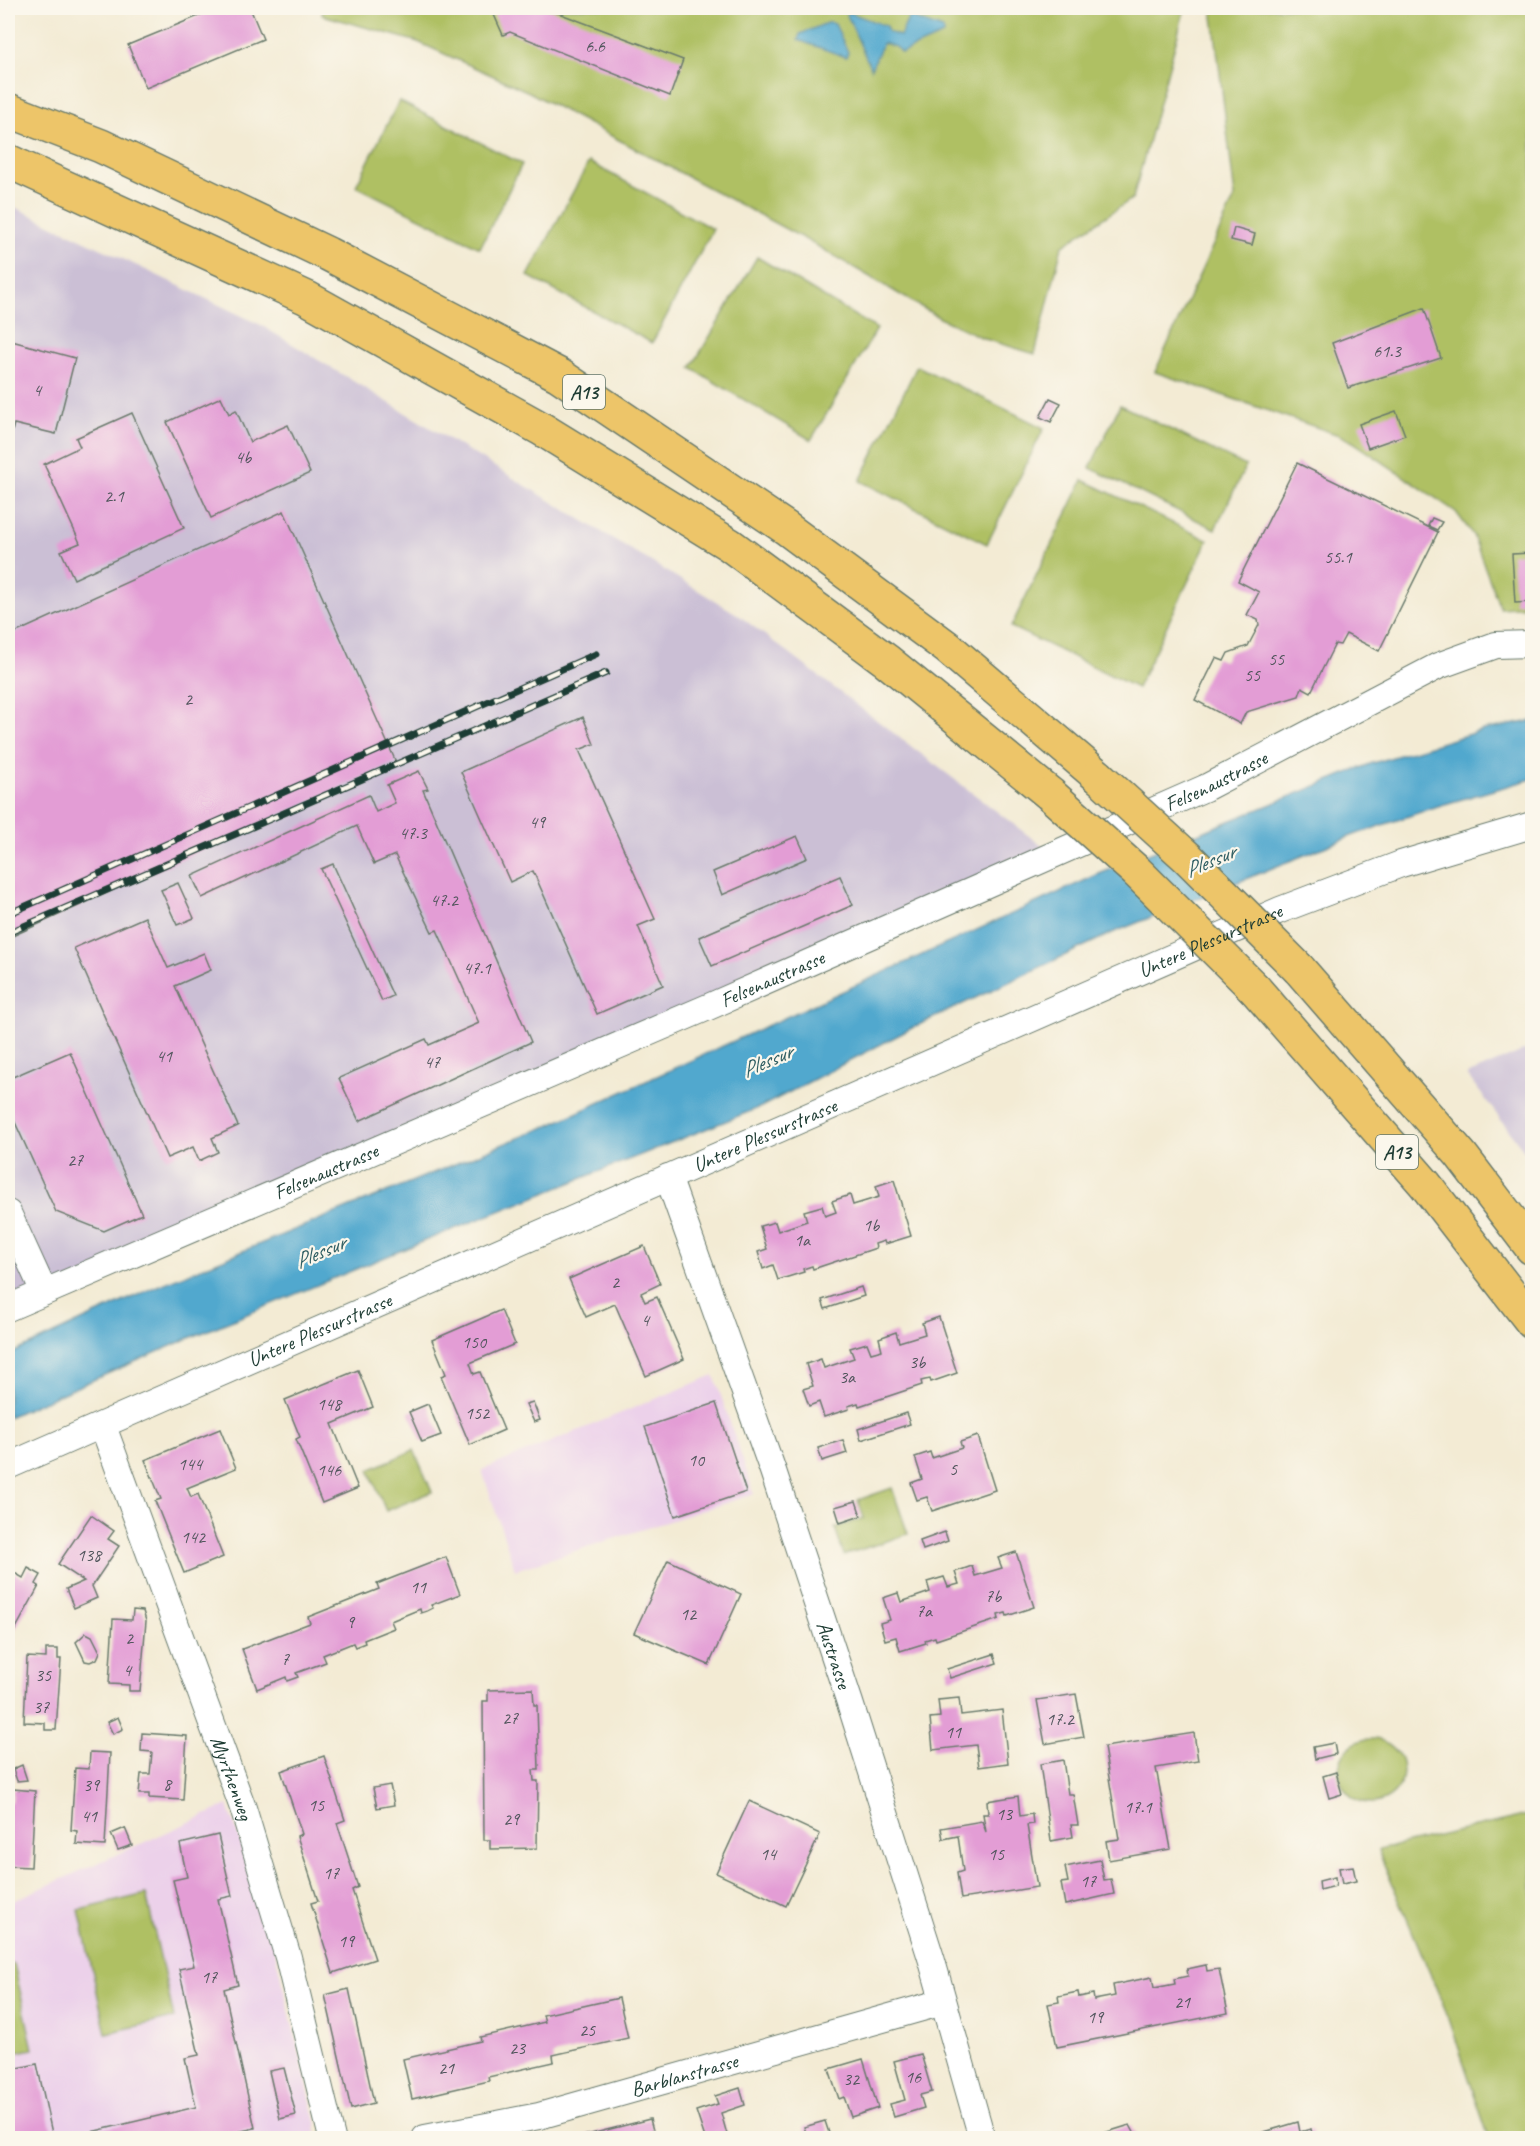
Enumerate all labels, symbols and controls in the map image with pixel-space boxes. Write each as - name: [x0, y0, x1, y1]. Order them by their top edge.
- house number: 6.6: [585, 35, 606, 57]
- house number: 61.3: [1373, 340, 1403, 362]
- road number: A13: [563, 375, 605, 409]
- house number: 4: [33, 379, 43, 401]
- house number: 4b: [235, 446, 252, 468]
- house number: 2.1: [104, 485, 125, 507]
- house number: 55.1: [1324, 546, 1353, 568]
- house number: 55: [1268, 648, 1285, 670]
- house number: 55: [1244, 664, 1261, 686]
- house number: 2: [184, 688, 194, 710]
- street label: Felsenaustrasse: [1161, 744, 1273, 817]
- house number: 49: [529, 811, 547, 833]
- house number: 47.3: [399, 822, 429, 844]
- water label: Plessur: [1180, 836, 1243, 884]
- house number: 47.2: [430, 889, 460, 911]
- street label: Untere Plessurstrasse: [1134, 897, 1287, 983]
- street label: Felsenaustrasse: [716, 944, 829, 1013]
- house number: 47.1: [463, 957, 492, 979]
- water label: Plessur: [737, 1036, 800, 1084]
- house number: 41: [156, 1045, 173, 1067]
- house number: 47: [424, 1051, 441, 1073]
- street label: Untere Plessurstrasse: [689, 1092, 842, 1178]
- road number: A13: [1376, 1135, 1418, 1169]
- street label: Felsenaustrasse: [270, 1137, 383, 1205]
- house number: 27: [67, 1149, 84, 1171]
- house number: 1b: [863, 1214, 880, 1236]
- water label: Plessur: [290, 1227, 353, 1275]
- house number: 1a: [794, 1229, 811, 1251]
- house number: 2: [611, 1271, 621, 1293]
- street label: Untere Plessurstrasse: [244, 1287, 396, 1373]
- house number: 4: [641, 1309, 651, 1331]
- house number: 150: [462, 1331, 488, 1353]
- house number: 3b: [909, 1351, 926, 1373]
- house number: 3a: [839, 1366, 856, 1388]
- house number: 148: [317, 1393, 343, 1415]
- house number: 152: [465, 1402, 491, 1424]
- house number: 10: [688, 1449, 706, 1471]
- house number: 144: [178, 1453, 204, 1475]
- house number: 5: [949, 1458, 958, 1480]
- house number: 146: [317, 1459, 342, 1481]
- house number: 142: [181, 1526, 207, 1548]
- house number: 138: [77, 1544, 103, 1566]
- house number: 11: [410, 1576, 427, 1598]
- house number: 7b: [985, 1585, 1002, 1607]
- house number: 7a: [916, 1600, 933, 1622]
- house number: 12: [680, 1603, 698, 1625]
- house number: 9: [346, 1611, 356, 1633]
- street label: Austrasse: [811, 1618, 858, 1693]
- house number: 2: [125, 1627, 135, 1649]
- house number: 7: [281, 1648, 290, 1670]
- house number: 4: [123, 1659, 133, 1681]
- house number: 35: [35, 1664, 52, 1686]
- house number: 37: [33, 1696, 50, 1718]
- house number: 27: [502, 1707, 519, 1729]
- house number: 17.2: [1046, 1708, 1076, 1730]
- house number: 11: [945, 1721, 962, 1743]
- street label: Myrthenweg: [205, 1732, 259, 1825]
- house number: 8: [163, 1773, 173, 1795]
- house number: 39: [83, 1774, 101, 1796]
- house number: 15: [308, 1794, 325, 1816]
- house number: 17.1: [1124, 1796, 1153, 1818]
- house number: 13: [996, 1803, 1014, 1825]
- house number: 41: [81, 1805, 98, 1827]
- house number: 29: [503, 1808, 521, 1830]
- house number: 14: [760, 1843, 778, 1865]
- house number: 15: [988, 1843, 1005, 1865]
- house number: 17: [323, 1862, 340, 1884]
- house number: 17: [1080, 1870, 1097, 1892]
- house number: 19: [338, 1930, 356, 1952]
- house number: 17: [201, 1966, 218, 1988]
- house number: 21: [1174, 1991, 1191, 2013]
- house number: 19: [1087, 2006, 1105, 2028]
- house number: 25: [579, 2019, 596, 2041]
- house number: 23: [509, 2037, 527, 2059]
- street label: Barblanstrasse: [628, 2047, 743, 2102]
- house number: 21: [438, 2057, 455, 2079]
- house number: 16: [905, 2066, 922, 2088]
- house number: 32: [843, 2068, 861, 2090]

